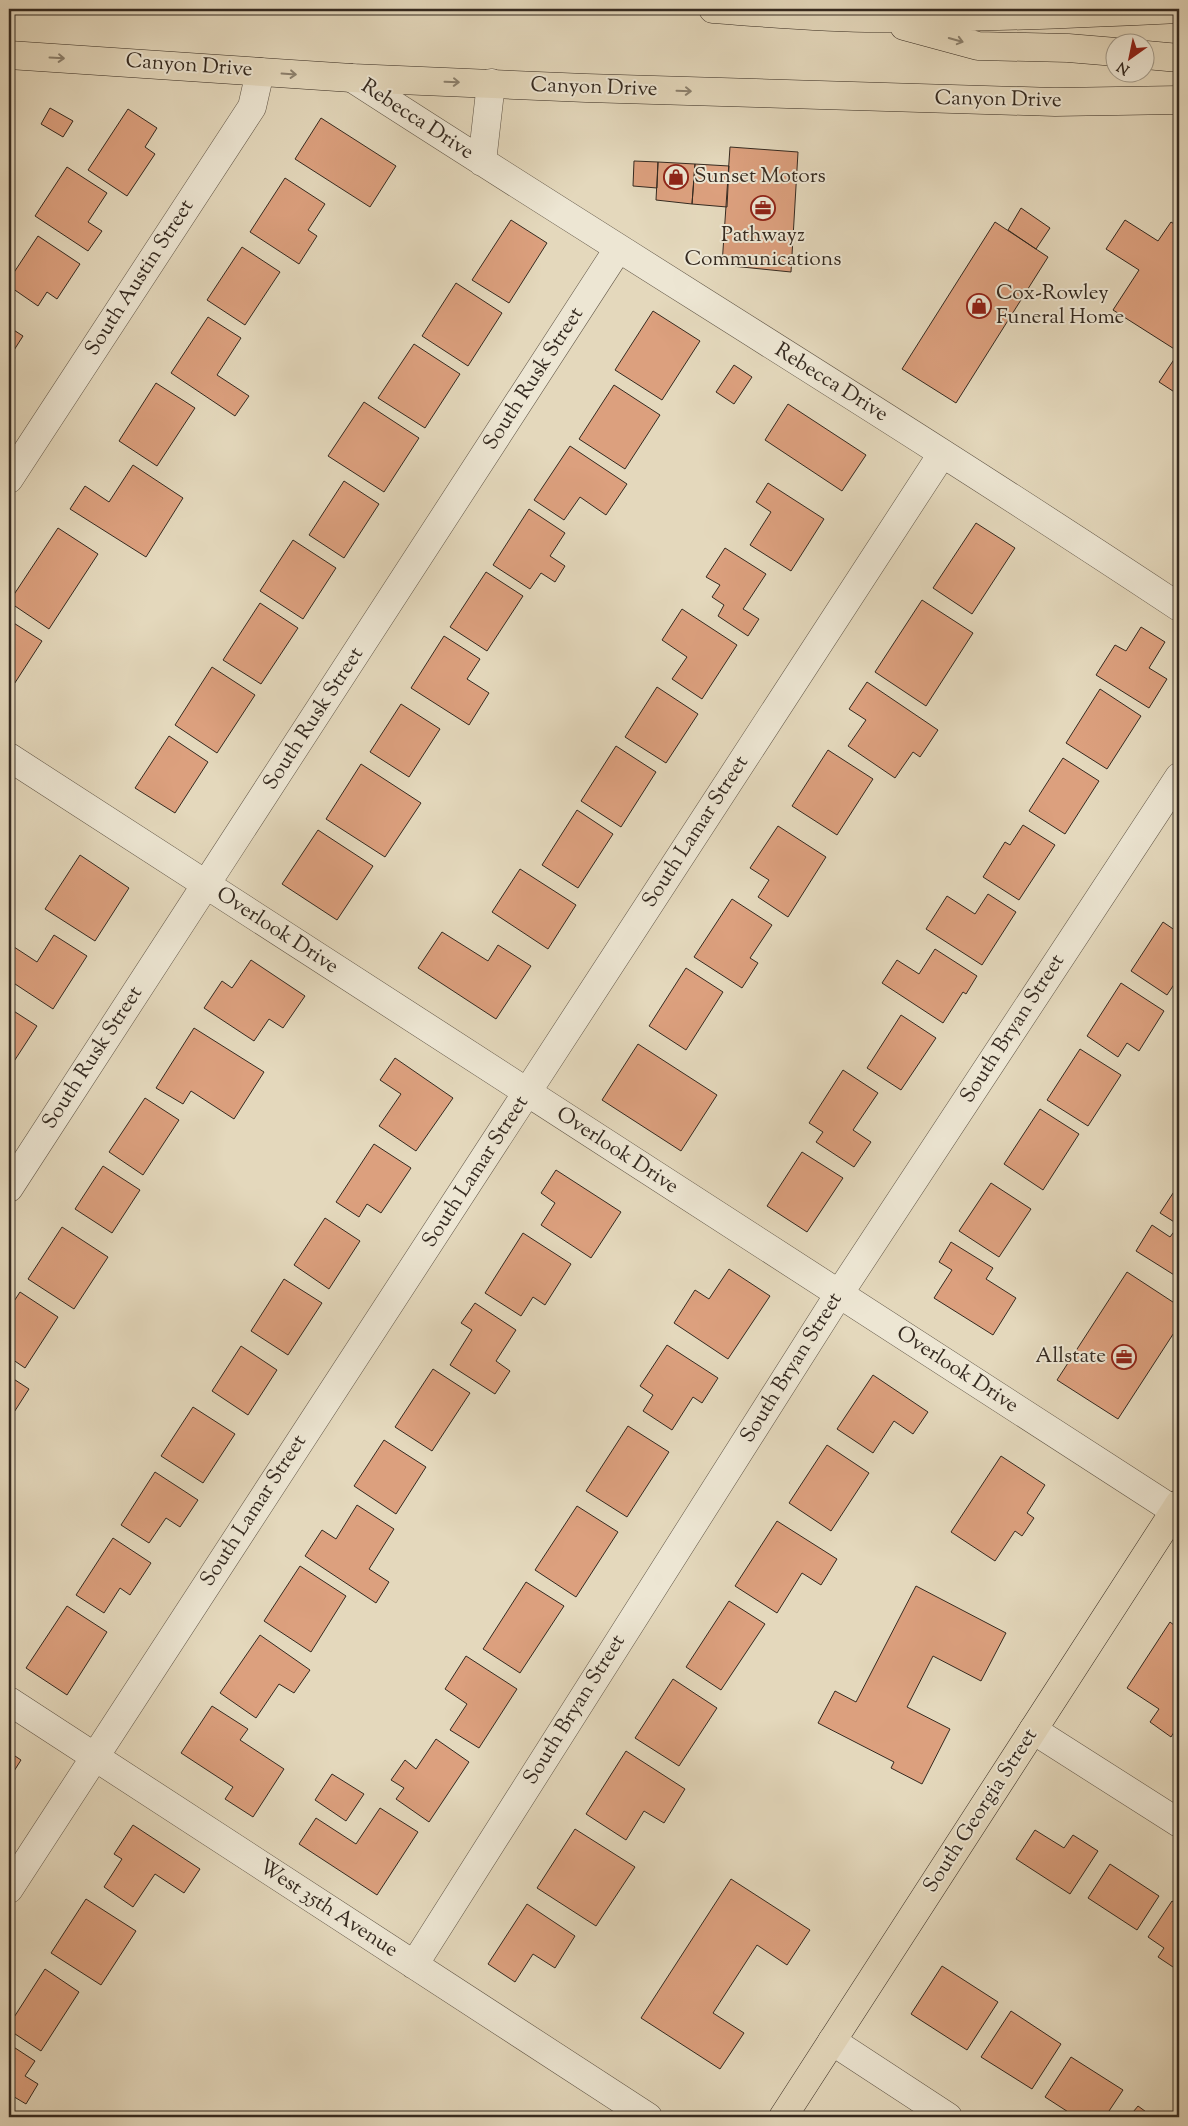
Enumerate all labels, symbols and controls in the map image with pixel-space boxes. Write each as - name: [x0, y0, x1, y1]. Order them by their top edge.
- north arrow: [1106, 32, 1156, 82]
- one-way arrow: [948, 36, 964, 46]
- street label: Canyon Drive: [125, 47, 253, 85]
- one-way arrow: [49, 53, 65, 62]
- text: N: [1114, 56, 1134, 79]
- one-way arrow: [281, 69, 297, 78]
- street label: Canyon Drive: [530, 71, 658, 105]
- street label: Rebecca Drive: [355, 72, 479, 168]
- one-way arrow: [443, 77, 459, 86]
- street label: Canyon Drive: [934, 84, 1062, 116]
- one-way arrow: [676, 87, 692, 96]
- place label: Sunset Motors: [694, 162, 826, 192]
- shop icon: Sunset Motors: [663, 164, 689, 190]
- street label: South Austin Street: [78, 194, 202, 362]
- office icon: Pathwayz Communications: [750, 195, 776, 221]
- place label: Pathwayz Communications: [685, 221, 841, 275]
- place label: Cox-Rowley Funeral Home: [996, 279, 1124, 333]
- shop icon: Cox-Rowley Funeral Home: [966, 293, 992, 319]
- street label: South Rusk Street: [476, 302, 592, 456]
- street label: Rebecca Drive: [768, 336, 894, 430]
- street label: South Rusk Street: [256, 642, 372, 796]
- street label: South Lamar Street: [636, 750, 756, 914]
- street label: Overlook Drive: [210, 880, 344, 982]
- street label: South Bryan Street: [953, 949, 1073, 1109]
- street label: South Rusk Street: [35, 981, 151, 1135]
- street label: South Lamar Street: [416, 1090, 536, 1254]
- street label: Overlook Drive: [550, 1100, 684, 1202]
- street label: South Bryan Street: [734, 1287, 850, 1449]
- street label: Overlook Drive: [890, 1319, 1024, 1421]
- place label: Allstate: [1035, 1342, 1106, 1372]
- office icon: Allstate: [1111, 1344, 1137, 1370]
- street label: South Lamar Street: [194, 1429, 314, 1593]
- street label: South Bryan Street: [517, 1629, 633, 1791]
- street label: South Georgia Street: [916, 1723, 1046, 1899]
- street label: West 35th Avenue: [252, 1853, 404, 1965]

